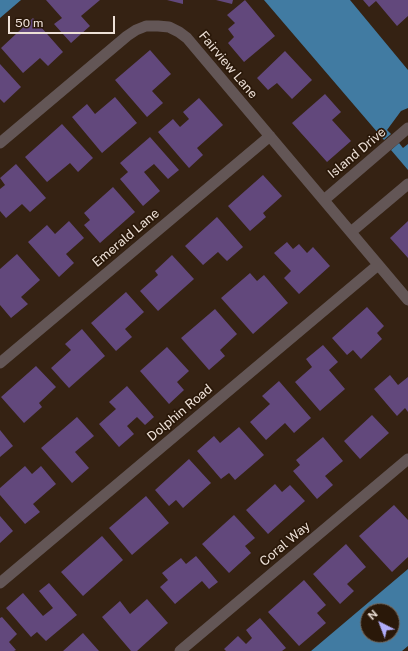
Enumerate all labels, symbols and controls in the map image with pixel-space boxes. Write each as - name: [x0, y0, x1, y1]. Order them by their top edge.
- scale bar: [10, 8, 117, 34]
- text: 50 m: [15, 16, 43, 30]
- street label: Fairview Lane: [195, 28, 261, 102]
- street label: Island Drive: [325, 124, 389, 182]
- street label: Emerald Lane: [89, 206, 163, 270]
- street label: Dolphin Road: [144, 381, 216, 445]
- street label: Coral Way: [257, 518, 313, 570]
- north arrow: [360, 603, 400, 643]
- text: N: [365, 607, 380, 622]

